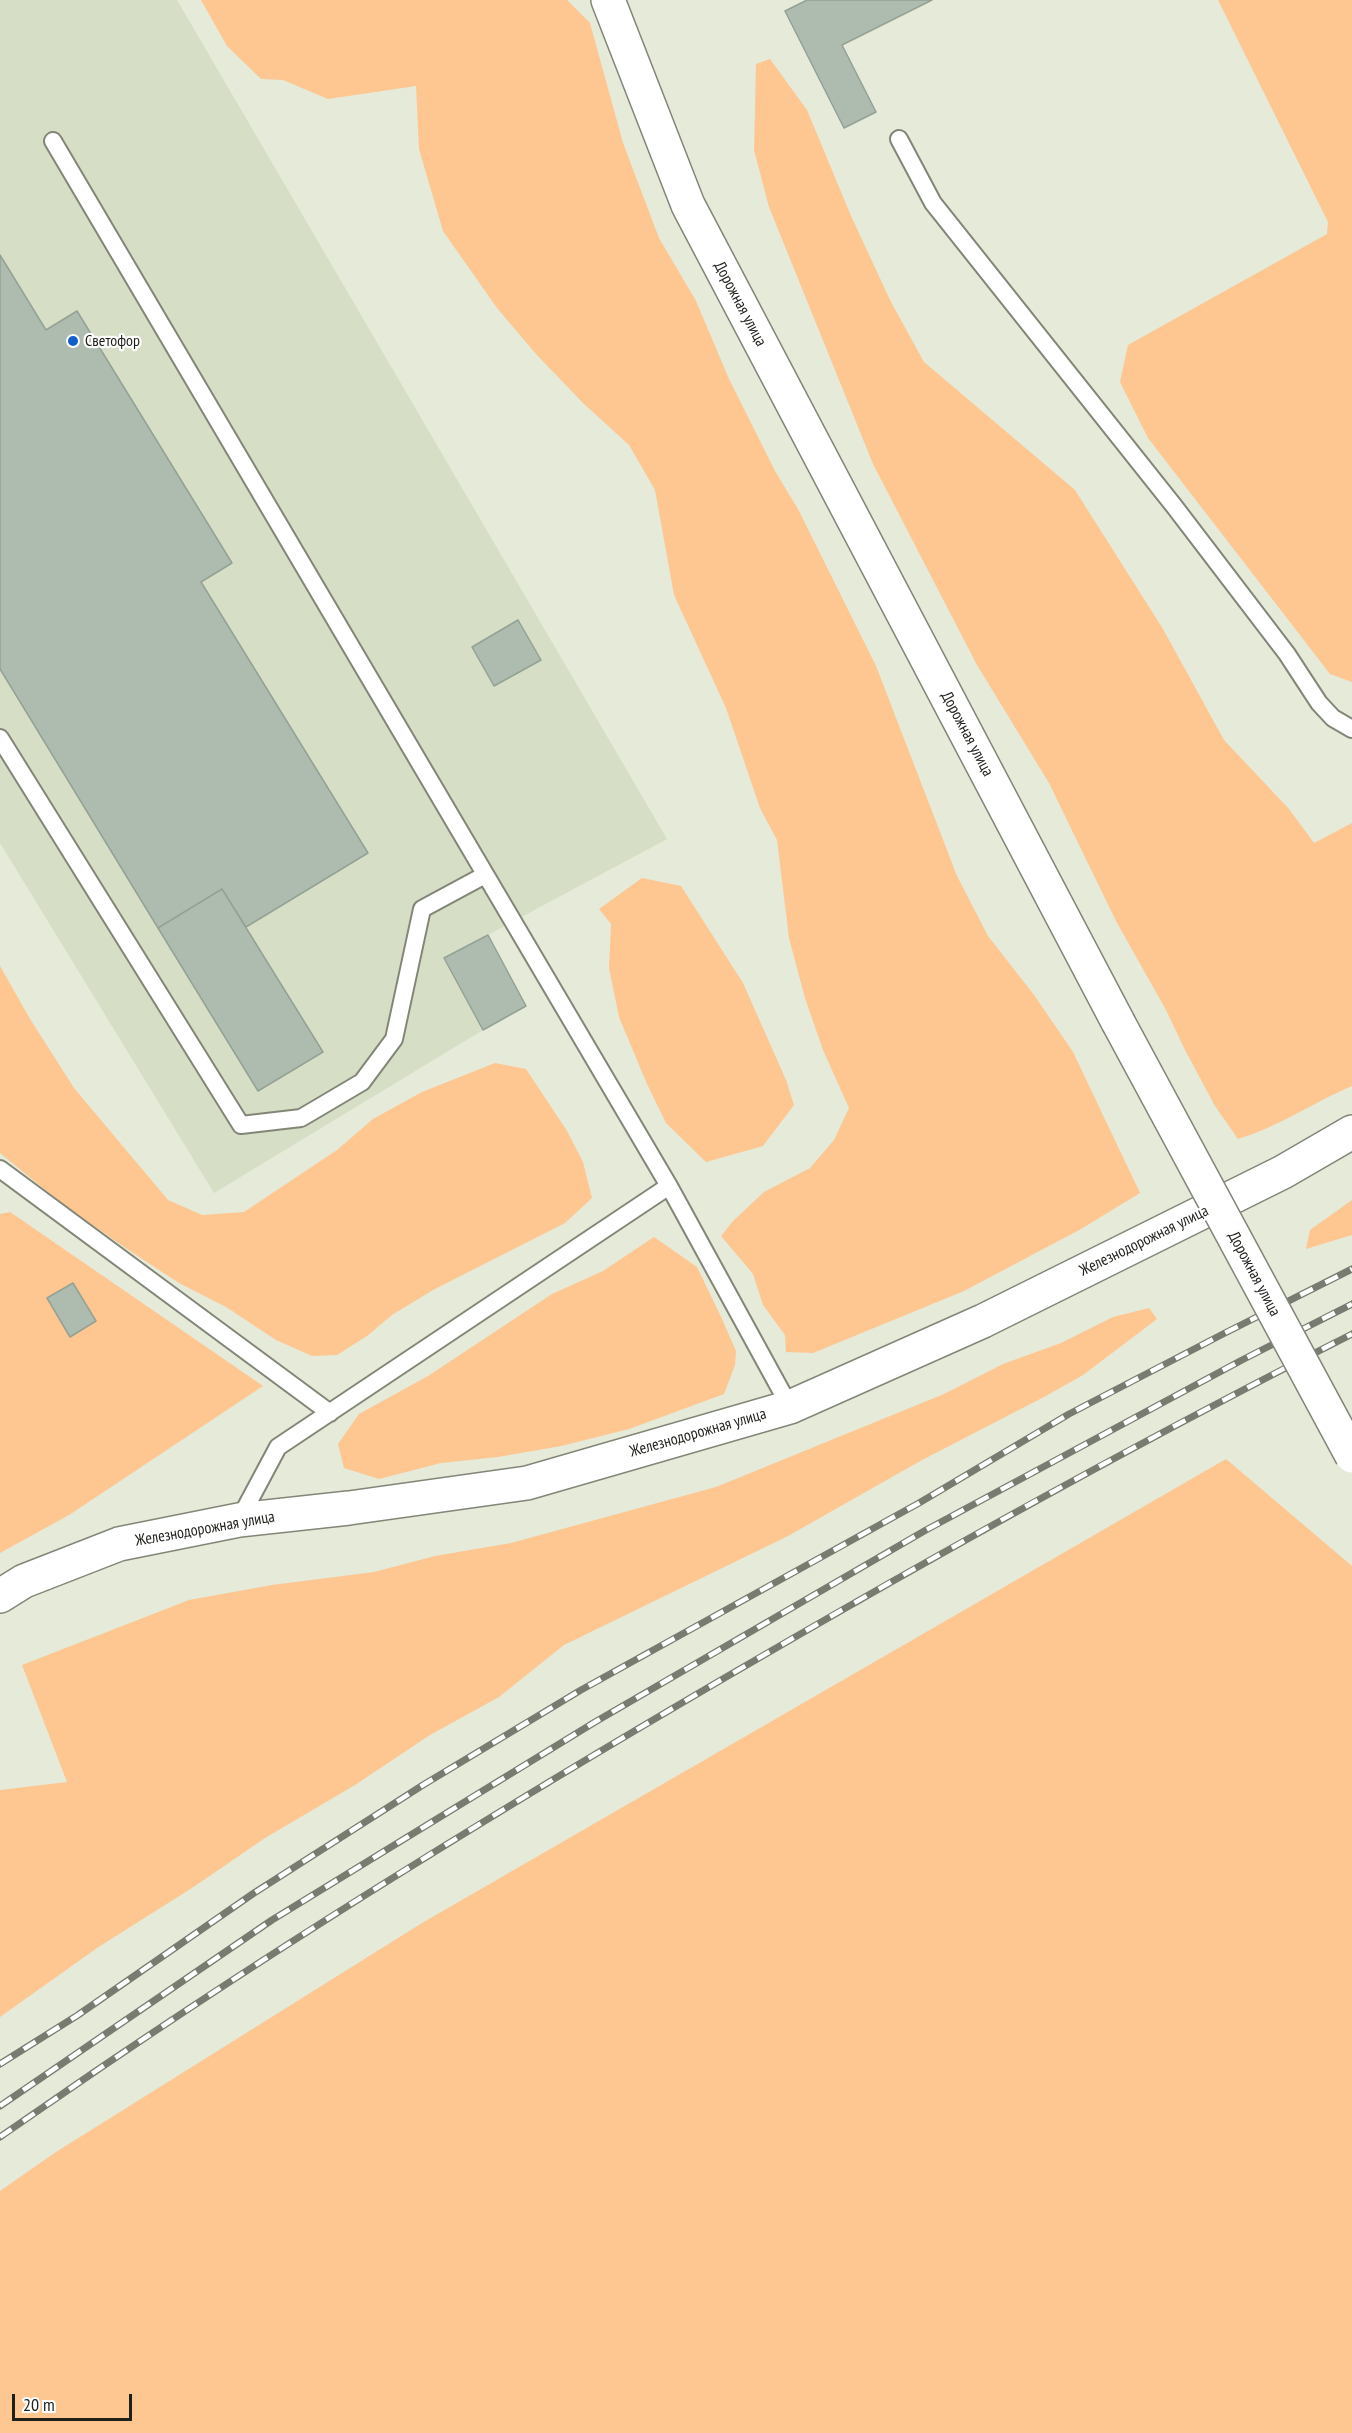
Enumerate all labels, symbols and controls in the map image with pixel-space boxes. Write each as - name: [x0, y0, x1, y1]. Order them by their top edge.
- street label: Дорожная улица: [710, 258, 770, 350]
- place label: Светофор: [85, 331, 140, 351]
- marker: Светофор: [66, 334, 80, 348]
- street label: Дорожная улица: [937, 688, 997, 780]
- street label: Железнодорожная улица: [1076, 1201, 1212, 1281]
- street label: Дорожная улица: [1224, 1228, 1284, 1320]
- street label: Железнодорожная улица: [628, 1404, 768, 1462]
- street label: Железнодорожная улица: [134, 1507, 276, 1551]
- scale bar: [15, 2382, 135, 2420]
- text: 20 m: [23, 2393, 55, 2416]

